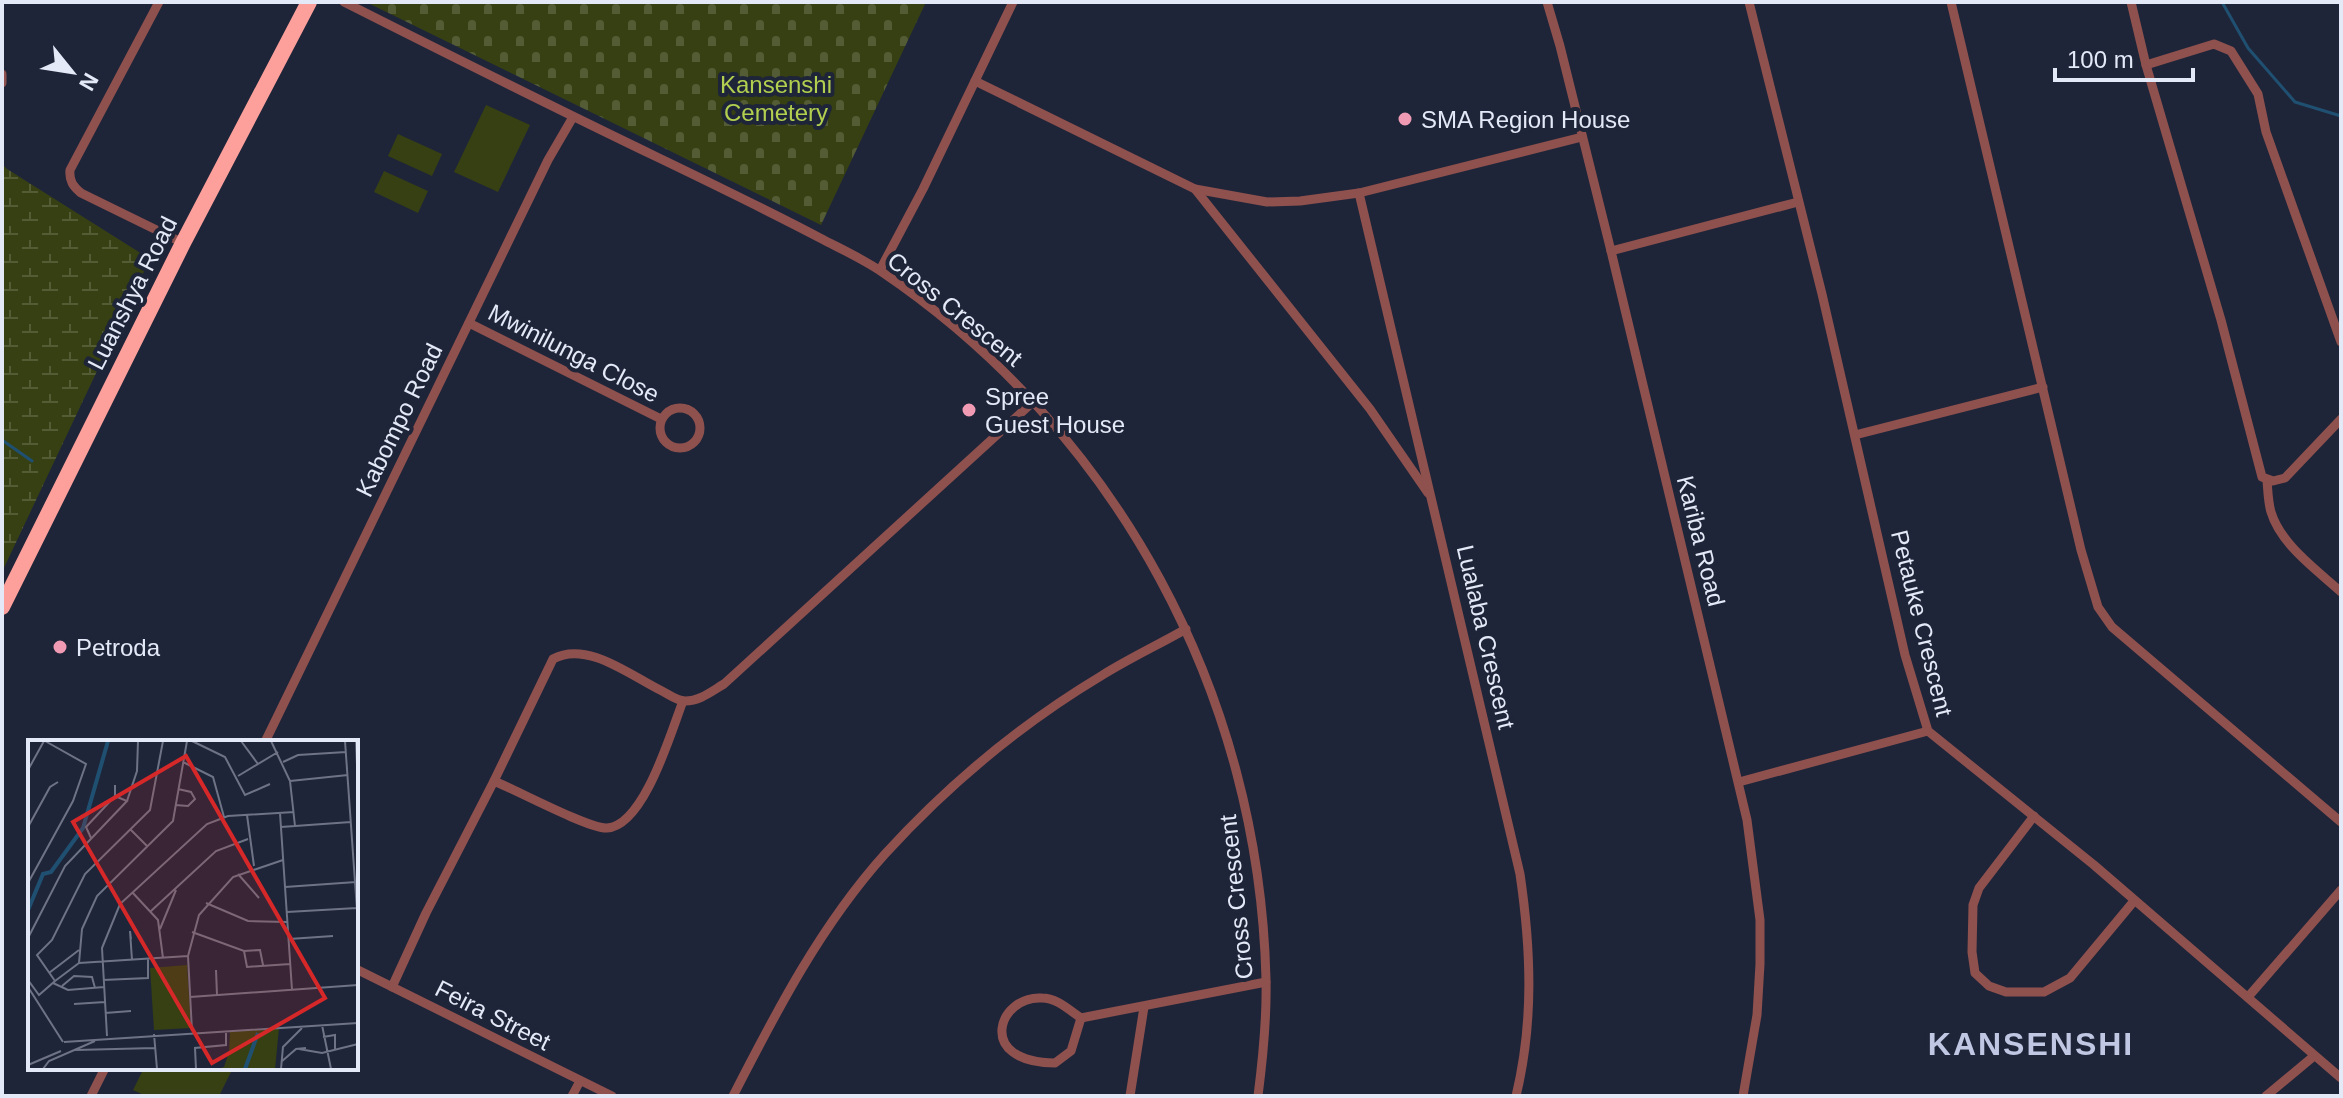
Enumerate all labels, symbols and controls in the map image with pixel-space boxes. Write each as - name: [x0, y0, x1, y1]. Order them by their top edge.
- north arrow: [32, 32, 112, 112]
- scale bar: [2055, 32, 2193, 82]
- text: 100 m: [2067, 46, 2134, 73]
- text: N: [74, 69, 104, 95]
- park label: Kansenshi Cemetery: [720, 71, 832, 126]
- place label: SMA Region House: [1421, 106, 1630, 133]
- marker: SMA Region House: [1396, 110, 1414, 128]
- street label: Luanshya Road: [82, 212, 182, 374]
- street label: Cross Crescent: [882, 246, 1028, 372]
- street label: Mwinilunga Close: [484, 298, 664, 408]
- street label: Kabompo Road: [350, 339, 448, 501]
- place label: Spree Guest House: [985, 383, 1125, 438]
- marker: Spree Guest House: [960, 401, 978, 419]
- street label: Kariba Road: [1672, 473, 1730, 609]
- street label: Petauke Crescent: [1886, 527, 1958, 719]
- street label: Lualaba Crescent: [1452, 542, 1520, 732]
- place label: Petroda: [76, 634, 161, 661]
- marker: Petroda: [51, 638, 69, 656]
- inset map: [28, 740, 358, 1070]
- street label: Cross Crescent: [1214, 813, 1258, 981]
- street label: Feira Street: [431, 975, 555, 1056]
- district label: KANSENSHI: [1928, 1026, 2134, 1062]

